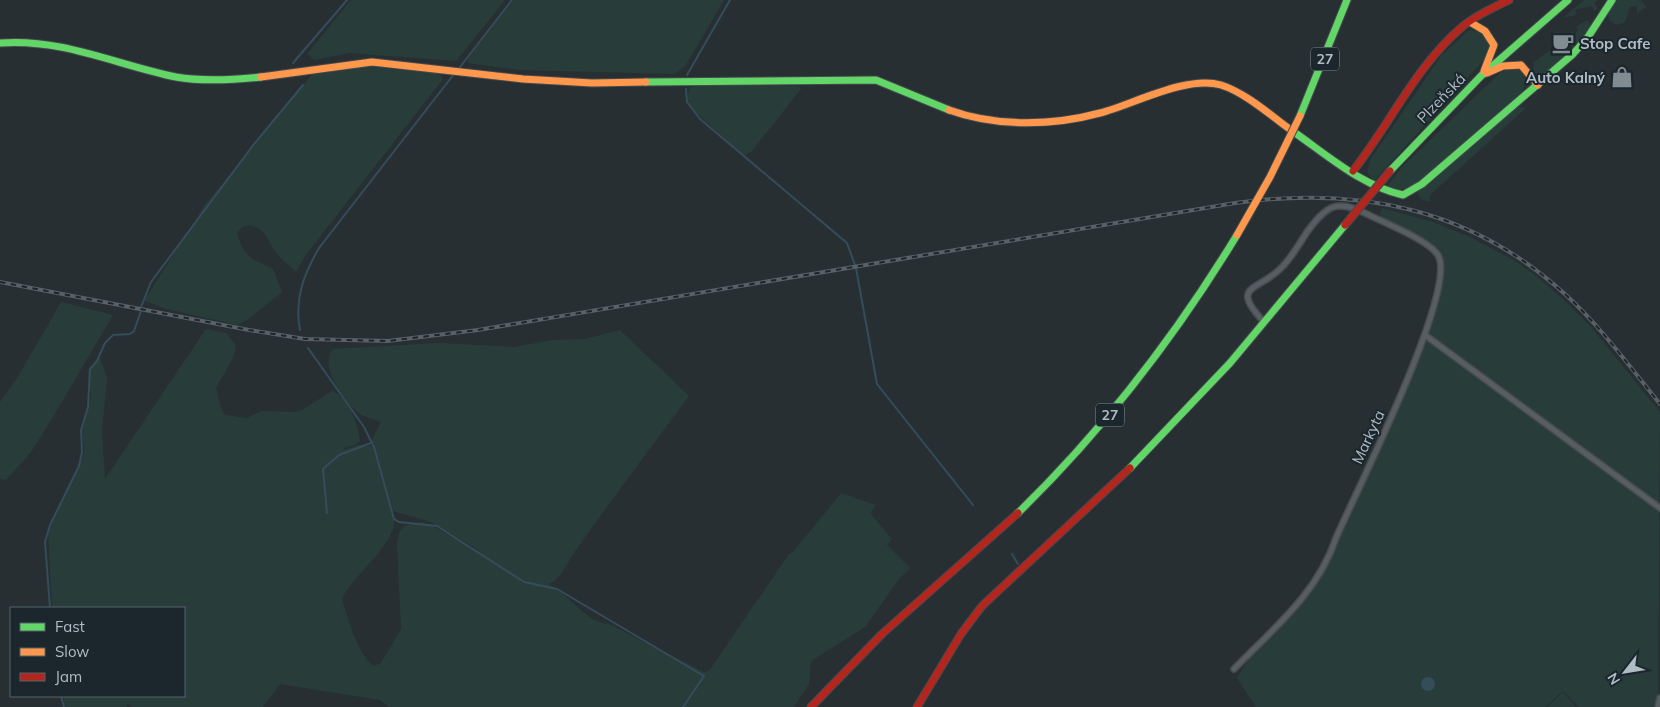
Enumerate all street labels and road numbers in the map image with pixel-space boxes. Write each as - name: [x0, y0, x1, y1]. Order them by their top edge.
- road number: 27: [1311, 48, 1339, 70]
- street label: Plzeňská: [1413, 69, 1469, 127]
- road number: 27: [1096, 404, 1124, 426]
- street label: Markyta: [1347, 407, 1389, 467]

